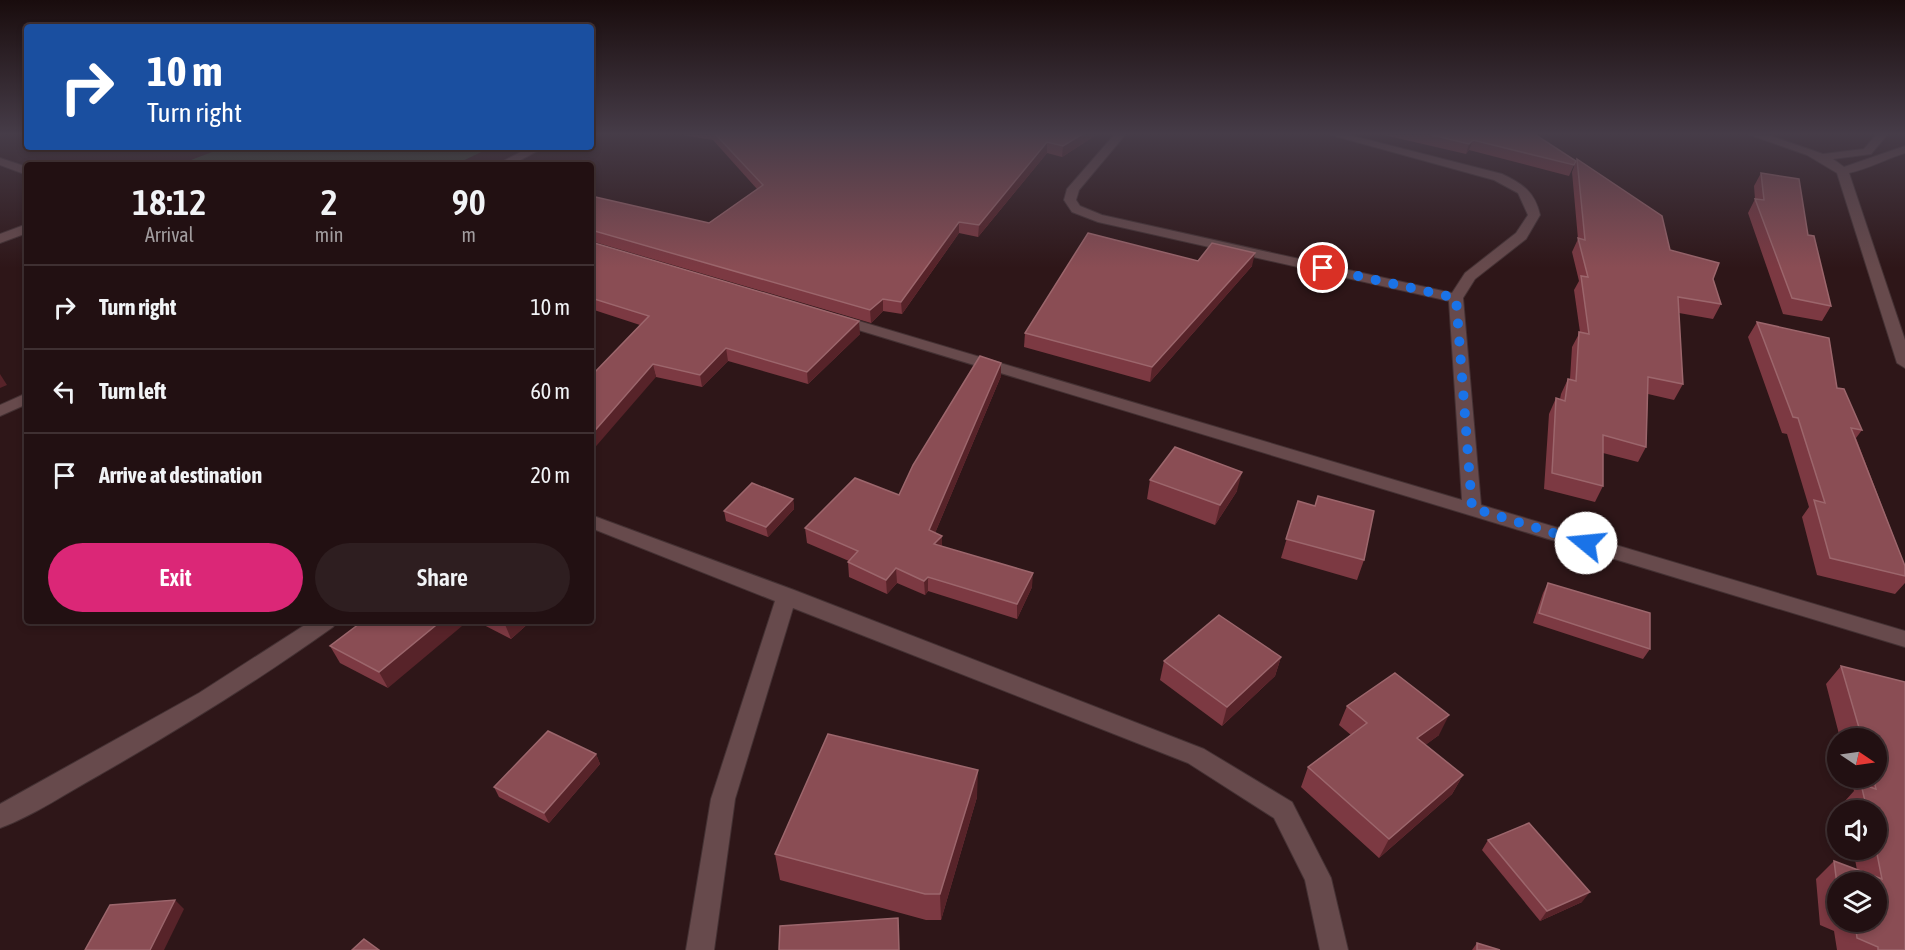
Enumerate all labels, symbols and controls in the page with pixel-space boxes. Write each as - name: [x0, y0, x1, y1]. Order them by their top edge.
- text: 10 m: [147, 47, 222, 95]
- icon: right: [48, 48, 126, 126]
- text: Turn right: [147, 97, 242, 128]
- text: 18:12: [132, 181, 206, 223]
- text: 2: [321, 181, 338, 223]
- text: 90: [452, 181, 486, 223]
- text: Arrival: [145, 223, 194, 246]
- text: min: [315, 223, 343, 246]
- text: m: [462, 223, 476, 246]
- pin: [1297, 242, 1348, 293]
- icon: arrive: [1306, 251, 1339, 284]
- icon: right: [48, 291, 81, 324]
- text: Turn right: [99, 294, 176, 320]
- text: 10 m: [530, 294, 570, 320]
- icon: left: [48, 375, 81, 408]
- text: Turn left: [99, 378, 166, 404]
- text: 60 m: [530, 378, 570, 404]
- icon: arrive: [48, 459, 81, 492]
- text: Arrive at destination: [99, 462, 262, 488]
- text: 20 m: [530, 462, 570, 488]
- position arrow: [1554, 511, 1618, 575]
- button: Exit: [48, 543, 303, 612]
- button: Share: [315, 543, 570, 612]
- north arrow: [1827, 728, 1887, 788]
- map controls: [1827, 728, 1887, 932]
- button: sound: [1827, 800, 1887, 860]
- button: layers: [1827, 872, 1887, 932]

